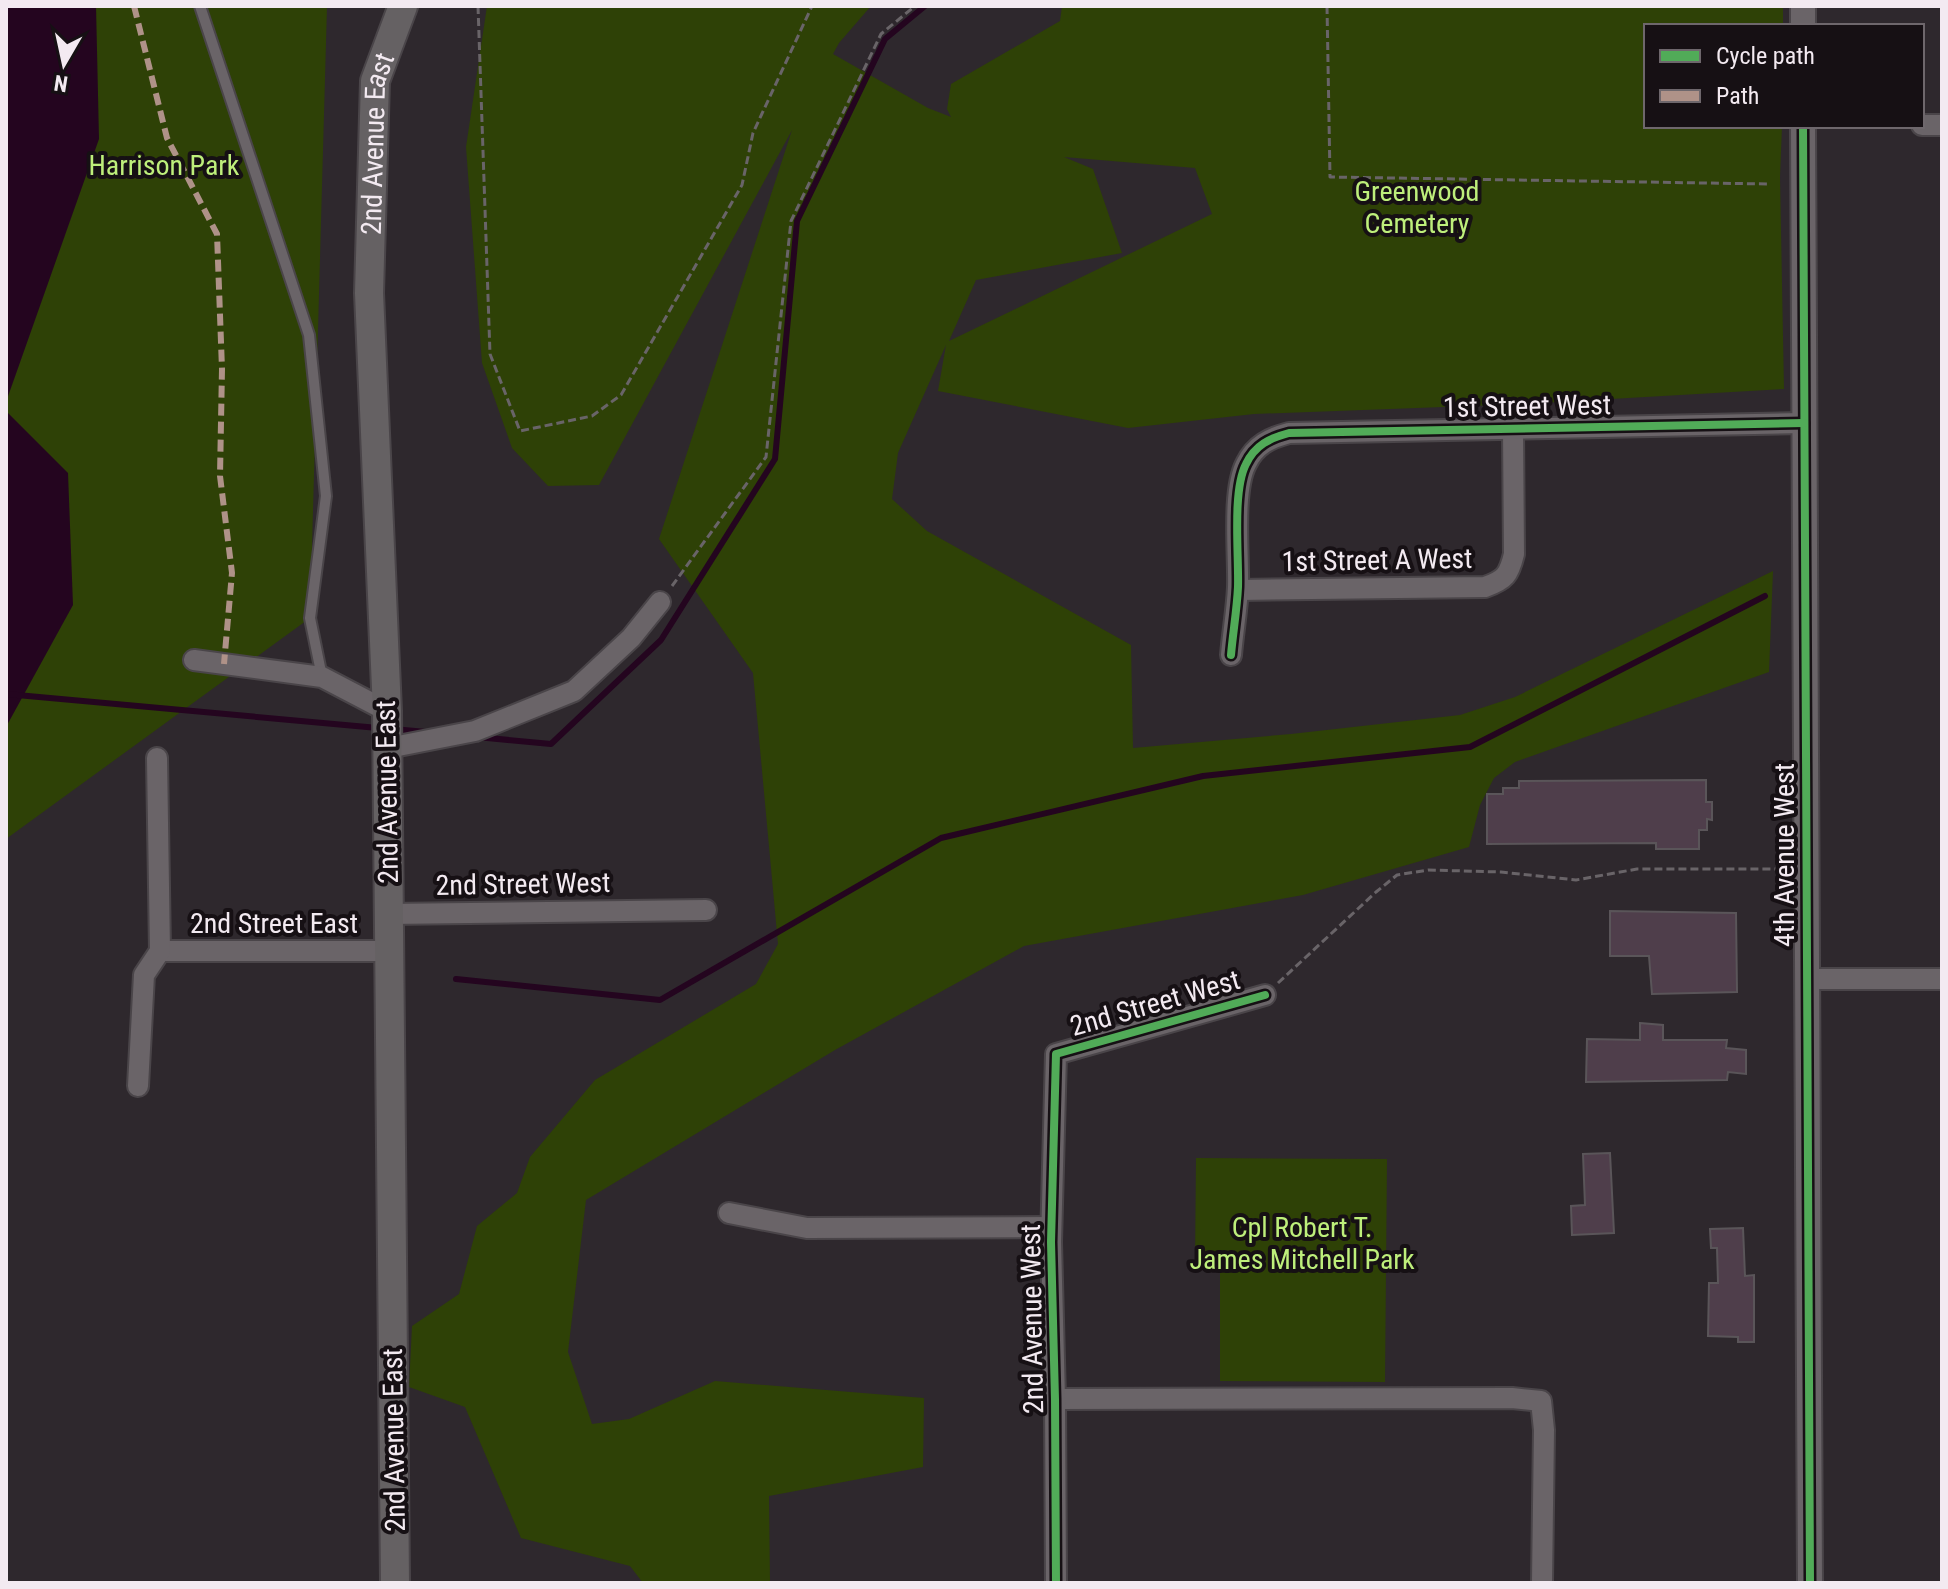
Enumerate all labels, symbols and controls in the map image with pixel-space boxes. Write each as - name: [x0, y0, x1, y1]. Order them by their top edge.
- north arrow: [24, 24, 104, 104]
- legend: [1644, 24, 1924, 128]
- text: Cycle path: [1716, 42, 1815, 70]
- street label: 2nd Avenue East: [354, 48, 401, 236]
- text: N: [52, 70, 70, 97]
- text: Path: [1716, 82, 1759, 110]
- park label: Harrison Park: [88, 149, 240, 182]
- park label: Greenwood Cemetery: [1355, 175, 1479, 240]
- street label: 1st Street West: [1443, 388, 1611, 424]
- street label: 1st Street A West: [1281, 542, 1473, 578]
- street label: 2nd Avenue East: [369, 700, 405, 884]
- street label: 4th Avenue West: [1768, 763, 1801, 947]
- street label: 2nd Street West: [435, 866, 611, 902]
- street label: 2nd Street East: [190, 907, 358, 940]
- street label: 2nd Street West: [1066, 963, 1244, 1043]
- park label: Cpl Robert T. James Mitchell Park: [1190, 1211, 1415, 1276]
- street label: 2nd Avenue West: [1014, 1224, 1050, 1414]
- street label: 2nd Avenue East: [376, 1348, 412, 1532]

